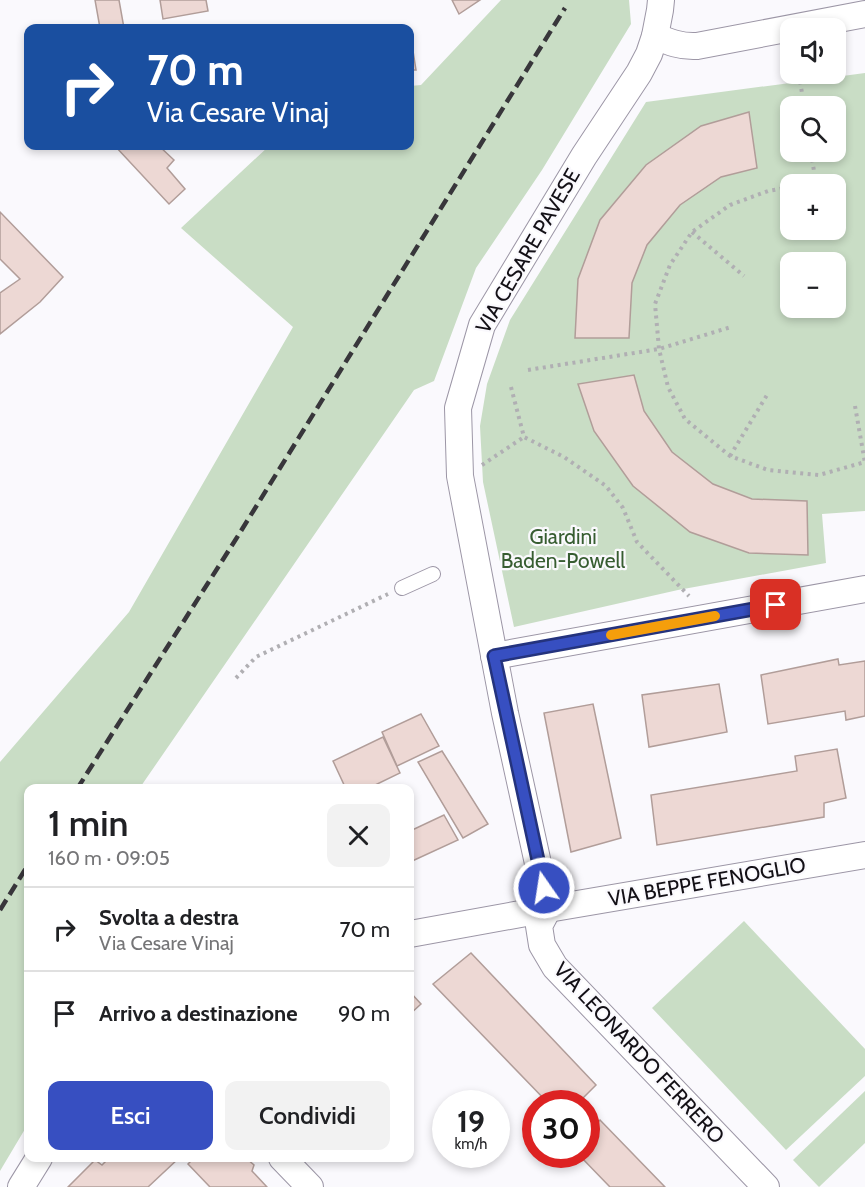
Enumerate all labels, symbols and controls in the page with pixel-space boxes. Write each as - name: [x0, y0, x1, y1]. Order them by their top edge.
- map controls: [780, 18, 846, 318]
- button: sound: [780, 18, 846, 84]
- text: 70 m: [147, 44, 244, 96]
- icon: right: [48, 48, 126, 126]
- text: Via Cesare Vinaj: [147, 96, 329, 129]
- button: search: [780, 96, 846, 162]
- street label: VIA CESARE PAVESE: [470, 164, 585, 338]
- button: +: [780, 174, 846, 240]
- button: −: [780, 252, 846, 318]
- park label: Giardini Baden-Powell: [501, 524, 625, 573]
- pin: [750, 579, 801, 630]
- icon: arrive: [759, 588, 792, 621]
- text: 1 min: [48, 801, 128, 845]
- button: close: [327, 804, 390, 867]
- text: 160 m · 09:05: [48, 846, 170, 870]
- street label: VIA BEPPE FENOGLIO: [606, 852, 808, 911]
- position arrow: [512, 856, 576, 920]
- text: Svolta a destra: [99, 904, 239, 931]
- icon: right: [48, 913, 81, 946]
- text: 70 m: [340, 916, 390, 943]
- text: Via Cesare Vinaj: [99, 931, 234, 955]
- street label: VIA LEONARDO FERRERO: [549, 957, 730, 1149]
- icon: arrive: [48, 997, 81, 1030]
- text: Arrivo a destinazione: [99, 1000, 297, 1027]
- text: 90 m: [338, 1000, 390, 1027]
- button: Esci: [48, 1081, 213, 1150]
- button: Condividi: [225, 1081, 390, 1150]
- speed limit sign: 30: [522, 1090, 600, 1168]
- text: 19: [457, 1103, 485, 1140]
- text: km/h: [455, 1135, 487, 1153]

